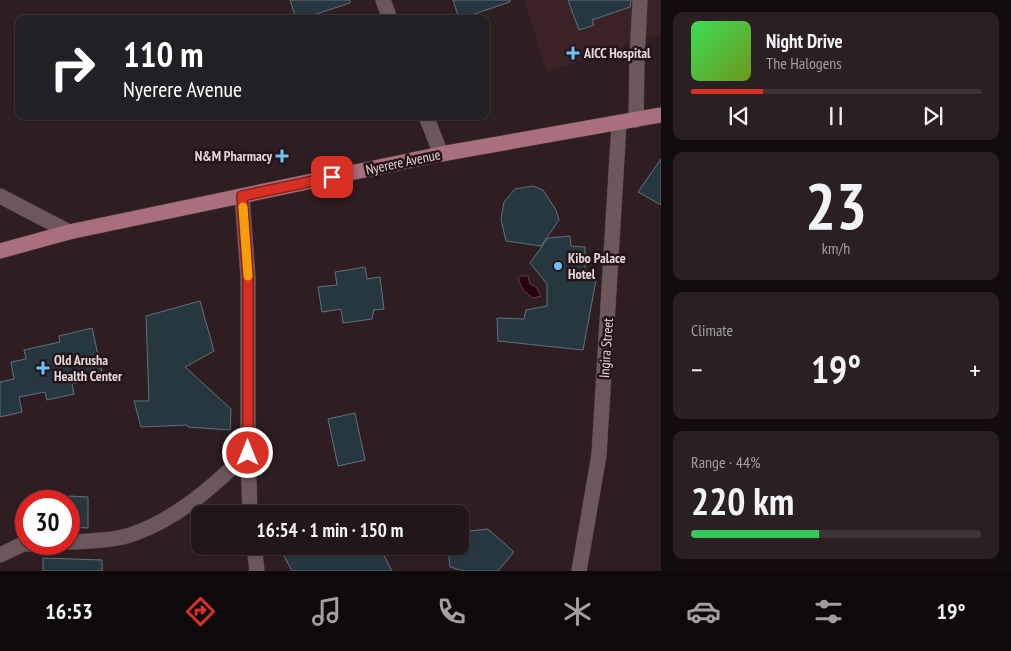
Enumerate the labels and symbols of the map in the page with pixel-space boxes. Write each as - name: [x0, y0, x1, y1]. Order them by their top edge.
- place label: AICC Hospital: [583, 44, 651, 62]
- marker: AICC Hospital: [566, 46, 580, 60]
- street label: Nyerere Avenue: [364, 145, 442, 179]
- place label: N&M Pharmacy: [195, 147, 272, 165]
- marker: N&M Pharmacy: [276, 150, 288, 162]
- pin: [311, 156, 353, 198]
- place label: Kibo Palace Hotel: [568, 249, 626, 283]
- marker: Kibo Palace Hotel: [552, 260, 564, 272]
- street label: Ingira Street: [595, 317, 617, 379]
- place label: Old Arusha Health Center: [54, 351, 123, 385]
- marker: Old Arusha Health Center: [36, 361, 50, 375]
- position arrow: [221, 426, 273, 478]
- speed limit sign: 30: [15, 490, 80, 555]

